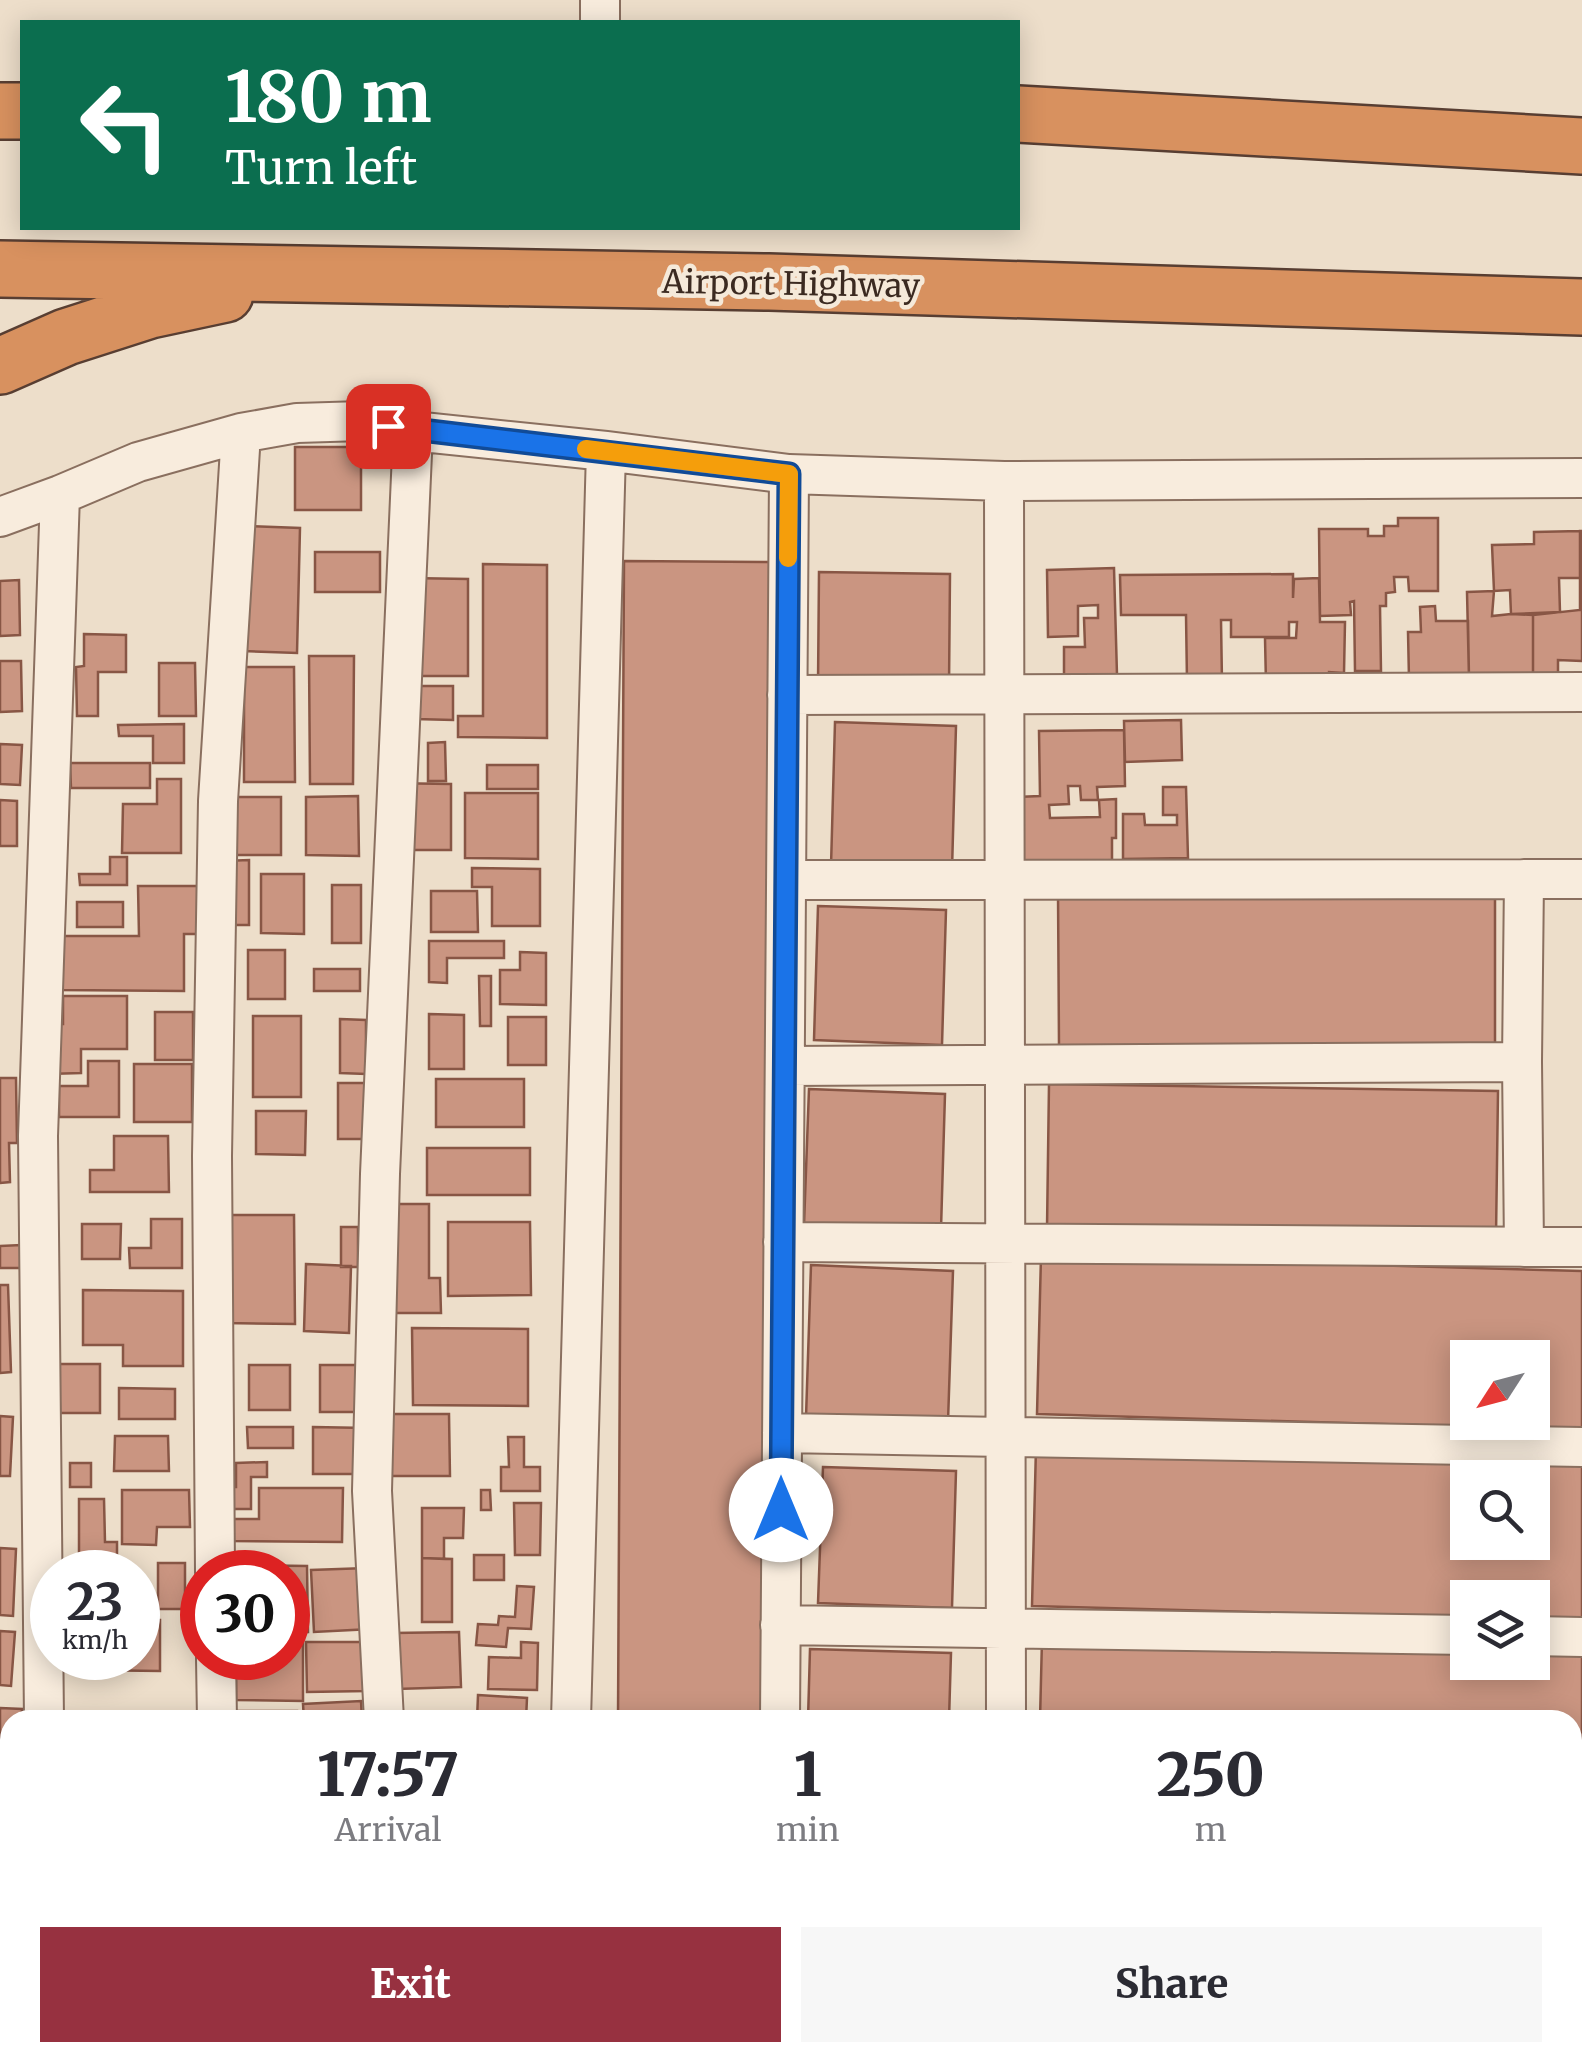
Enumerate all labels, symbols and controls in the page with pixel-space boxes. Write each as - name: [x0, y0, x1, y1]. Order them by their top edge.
- text: 180 m: [225, 53, 432, 141]
- icon: left: [60, 60, 190, 190]
- text: Turn left: [225, 140, 417, 196]
- street label: Airport Highway: [661, 262, 921, 306]
- pin: [346, 384, 431, 469]
- icon: arrive: [361, 399, 416, 454]
- north arrow: [1450, 1340, 1550, 1440]
- map controls: [1450, 1340, 1550, 1680]
- position arrow: [729, 1458, 833, 1562]
- button: search: [1450, 1460, 1550, 1560]
- speed limit sign: 30: [180, 1550, 310, 1680]
- text: 23: [67, 1571, 123, 1634]
- button: layers: [1450, 1580, 1550, 1680]
- text: km/h: [62, 1624, 128, 1656]
- text: 17:57: [317, 1737, 459, 1812]
- text: 1: [794, 1737, 822, 1812]
- text: 250: [1156, 1737, 1265, 1812]
- text: Arrival: [335, 1810, 441, 1850]
- text: min: [776, 1810, 839, 1850]
- text: m: [1195, 1810, 1227, 1850]
- button: Exit: [40, 1927, 781, 2042]
- button: Share: [801, 1927, 1542, 2042]

